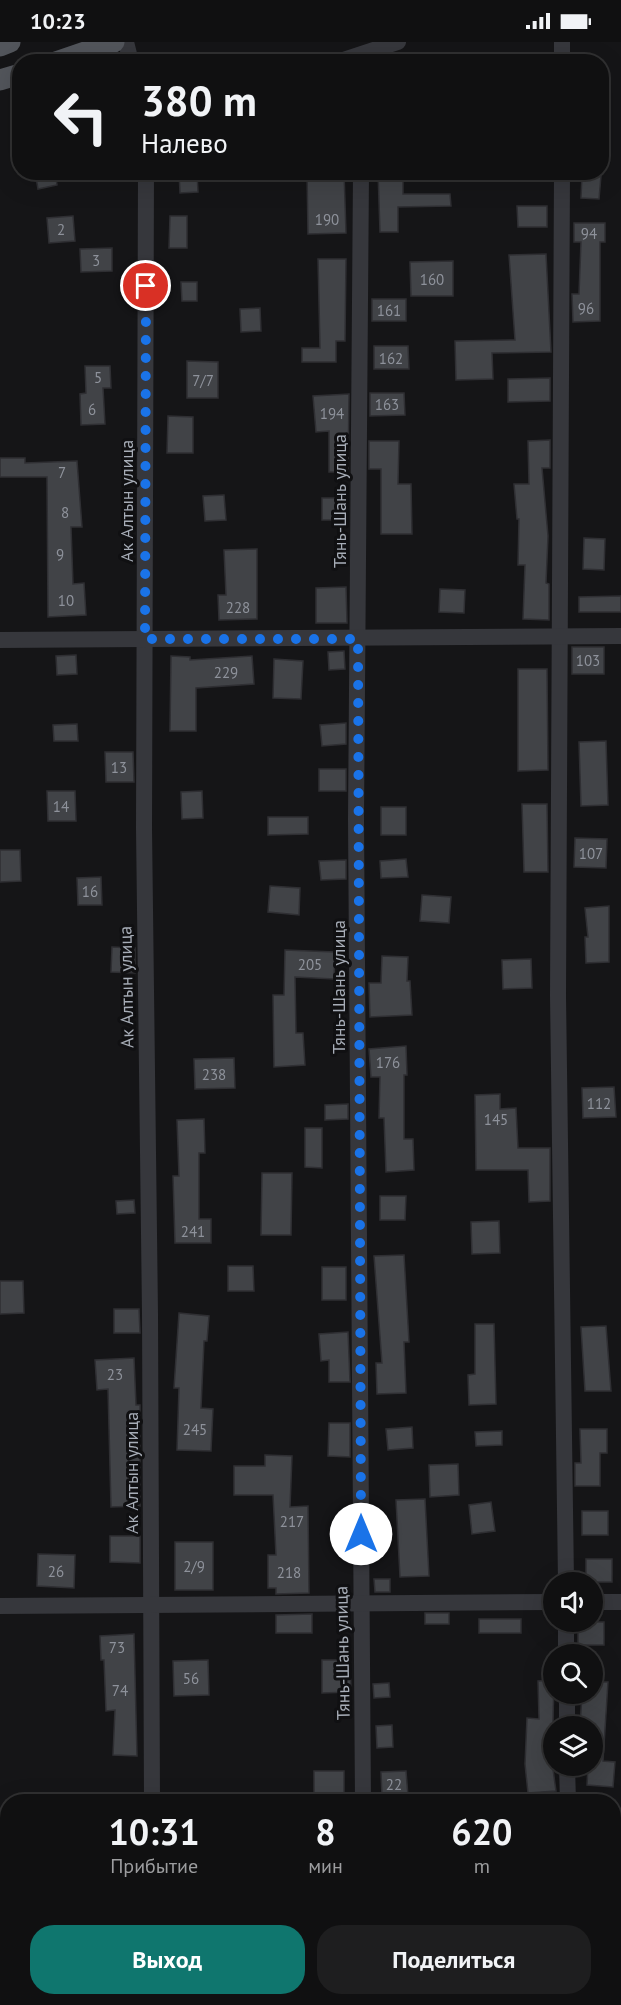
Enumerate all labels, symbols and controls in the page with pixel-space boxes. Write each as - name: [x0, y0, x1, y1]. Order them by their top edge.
- text: 10:23: [30, 7, 86, 35]
- text: 380 m: [141, 73, 257, 128]
- icon: left: [42, 78, 120, 156]
- text: Налево: [141, 126, 228, 160]
- house number: 190: [315, 210, 339, 229]
- house number: 2: [57, 220, 65, 239]
- house number: 94: [581, 224, 597, 243]
- house number: 3: [92, 251, 100, 270]
- pin: [120, 260, 171, 311]
- icon: arrive: [129, 269, 162, 302]
- house number: 160: [420, 270, 444, 289]
- house number: 96: [578, 299, 594, 318]
- house number: 161: [377, 301, 401, 320]
- house number: 162: [379, 349, 403, 368]
- house number: 5: [94, 368, 102, 387]
- house number: 7/7: [192, 371, 214, 390]
- house number: 163: [375, 395, 399, 414]
- house number: 6: [88, 400, 96, 419]
- house number: 194: [320, 404, 344, 423]
- street label: Тянь-Шань улица: [328, 434, 351, 568]
- street label: Ак Алтын улица: [115, 440, 138, 562]
- house number: 7: [58, 463, 66, 482]
- house number: 8: [61, 503, 69, 522]
- house number: 9: [56, 545, 64, 564]
- house number: 10: [58, 591, 74, 610]
- house number: 228: [226, 598, 250, 617]
- house number: 103: [576, 651, 600, 670]
- house number: 229: [214, 663, 238, 682]
- house number: 13: [111, 758, 127, 777]
- house number: 14: [53, 797, 69, 816]
- house number: 107: [579, 844, 603, 863]
- house number: 16: [82, 882, 98, 901]
- street label: Тянь-Шань улица: [327, 920, 350, 1054]
- street label: Ак Алтын улица: [113, 926, 139, 1048]
- house number: 205: [298, 955, 322, 974]
- house number: 176: [376, 1053, 400, 1072]
- house number: 238: [202, 1065, 226, 1084]
- house number: 112: [587, 1094, 611, 1113]
- house number: 145: [484, 1110, 508, 1129]
- house number: 241: [181, 1222, 205, 1241]
- house number: 23: [107, 1365, 123, 1384]
- street label: Ак Алтын улица: [120, 1412, 143, 1534]
- house number: 245: [183, 1420, 207, 1439]
- position arrow: [329, 1502, 393, 1566]
- house number: 217: [280, 1512, 304, 1531]
- house number: 2/9: [183, 1557, 205, 1576]
- house number: 26: [48, 1562, 64, 1581]
- house number: 218: [277, 1563, 301, 1582]
- map controls: [543, 1572, 603, 1776]
- button: sound: [543, 1572, 603, 1632]
- street label: Тянь-Шань улица: [329, 1586, 355, 1720]
- house number: 73: [109, 1638, 125, 1657]
- button: search: [543, 1644, 603, 1704]
- house number: 56: [183, 1669, 199, 1688]
- house number: 74: [112, 1681, 128, 1700]
- button: layers: [543, 1716, 603, 1776]
- house number: 22: [386, 1775, 402, 1794]
- text: 10:31: [108, 1808, 200, 1855]
- text: 8: [315, 1808, 336, 1855]
- text: 620: [451, 1808, 513, 1855]
- text: Прибытие: [110, 1853, 198, 1879]
- text: мин: [308, 1853, 343, 1879]
- text: m: [474, 1853, 490, 1879]
- button: Выход: [30, 1925, 305, 1994]
- button: Поделиться: [317, 1925, 591, 1994]

